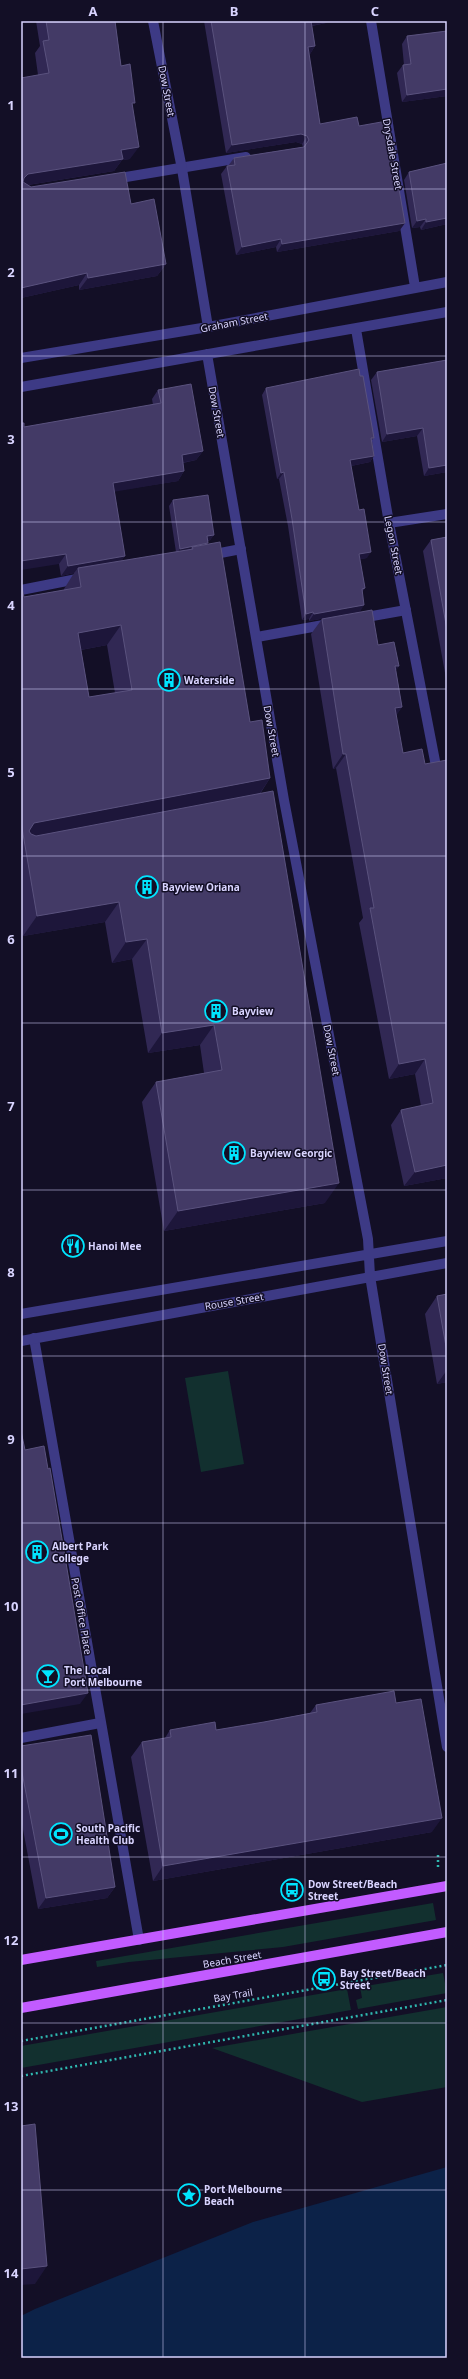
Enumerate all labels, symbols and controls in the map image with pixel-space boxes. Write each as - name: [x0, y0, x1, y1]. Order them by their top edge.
- text: A: [89, 2, 98, 20]
- text: B: [230, 2, 238, 20]
- text: C: [371, 2, 379, 20]
- street label: Dow Street: [155, 64, 179, 118]
- text: 1: [7, 96, 15, 114]
- street label: Drysdale Street: [380, 117, 406, 191]
- text: 2: [7, 263, 15, 281]
- street label: Graham Street: [199, 309, 269, 335]
- street label: Dow Street: [206, 385, 228, 439]
- text: 3: [7, 430, 15, 448]
- street label: Legon Street: [381, 514, 407, 576]
- text: 4: [7, 596, 15, 614]
- building icon: Waterside: [156, 667, 182, 693]
- place label: Waterside: [184, 673, 235, 687]
- street label: Dow Street: [261, 704, 283, 758]
- text: 5: [7, 763, 15, 781]
- building icon: Bayview Oriana: [134, 874, 160, 900]
- place label: Bayview Oriana: [162, 880, 240, 894]
- text: 6: [7, 930, 15, 948]
- building icon: Bayview: [203, 998, 229, 1024]
- place label: Bayview: [232, 1004, 274, 1018]
- street label: Dow Street: [320, 1023, 344, 1077]
- text: 7: [7, 1097, 15, 1115]
- building icon: Bayview Georgic: [221, 1140, 247, 1166]
- place label: Bayview Georgic: [250, 1146, 332, 1160]
- restaurant icon: Hanoi Mee: [60, 1233, 86, 1259]
- place label: Hanoi Mee: [88, 1239, 141, 1253]
- text: 8: [7, 1263, 15, 1281]
- street label: Rouse Street: [204, 1289, 265, 1313]
- street label: Dow Street: [375, 1342, 397, 1396]
- text: 9: [7, 1430, 15, 1448]
- building icon: Albert Park College: [24, 1539, 50, 1565]
- place label: Albert Park College: [52, 1539, 109, 1565]
- street label: Post Office Place: [68, 1576, 96, 1656]
- text: 10: [4, 1597, 18, 1615]
- bar icon: The Local Port Melbourne: [35, 1663, 61, 1689]
- place label: The Local Port Melbourne: [64, 1663, 142, 1689]
- text: 11: [4, 1764, 18, 1782]
- sports icon: South Pacific Health Club: [48, 1821, 74, 1847]
- place label: South Pacific Health Club: [76, 1821, 140, 1847]
- bus stop icon: Dow Street/Beach Street: [279, 1877, 305, 1903]
- place label: Dow Street/Beach Street: [308, 1877, 397, 1903]
- text: 12: [4, 1931, 18, 1949]
- street label: Beach Street: [202, 1947, 263, 1971]
- bus stop icon: Bay Street/Beach Street: [311, 1966, 337, 1992]
- place label: Bay Street/Beach Street: [340, 1966, 426, 1992]
- street label: Bay Trail: [212, 1985, 254, 2005]
- text: 13: [4, 2097, 18, 2115]
- place icon: Port Melbourne Beach: [176, 2182, 202, 2208]
- place label: Port Melbourne Beach: [204, 2182, 282, 2208]
- text: 14: [4, 2264, 19, 2282]

